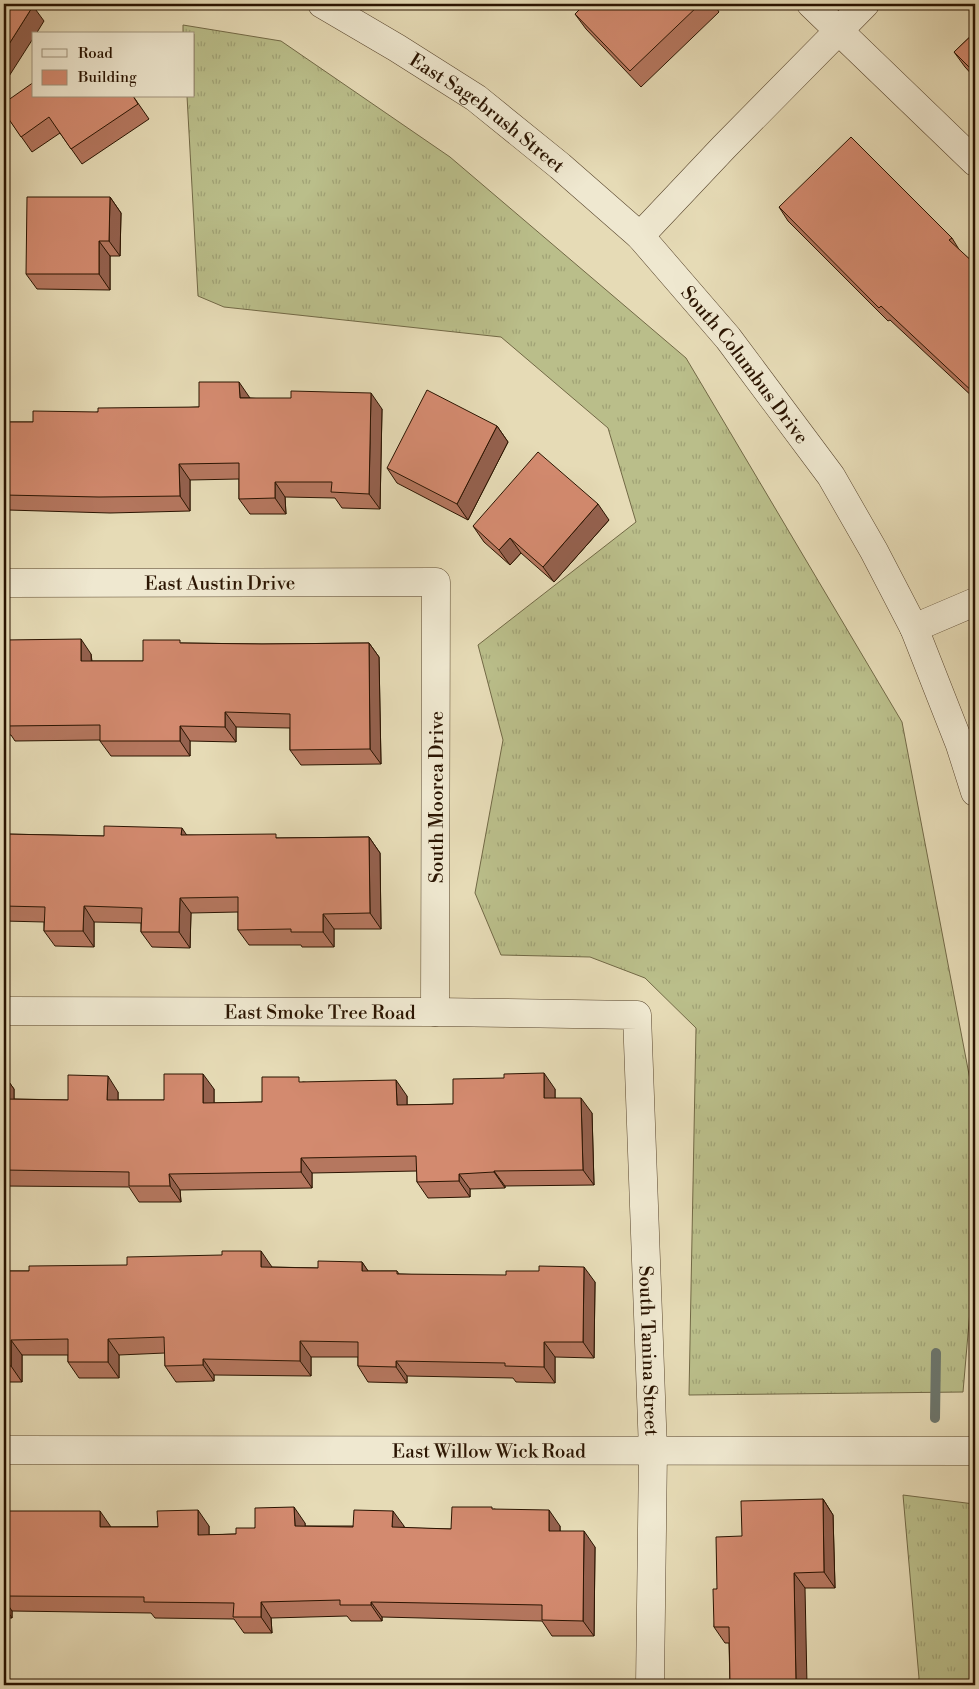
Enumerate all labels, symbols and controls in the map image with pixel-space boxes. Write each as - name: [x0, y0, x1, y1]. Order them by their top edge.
- legend: [32, 32, 195, 98]
- text: Road: [78, 44, 113, 63]
- street label: East Sagebrush Street: [405, 48, 570, 178]
- text: Building: [77, 68, 137, 87]
- street label: South Columbus Drive: [675, 281, 814, 449]
- street label: East Austin Drive: [145, 571, 295, 596]
- street label: South Moorea Drive: [425, 711, 449, 883]
- street label: East Smoke Tree Road: [224, 1001, 416, 1025]
- street label: South Tanina Street: [633, 1265, 663, 1437]
- street label: East Willow Wick Road: [392, 1439, 586, 1464]

